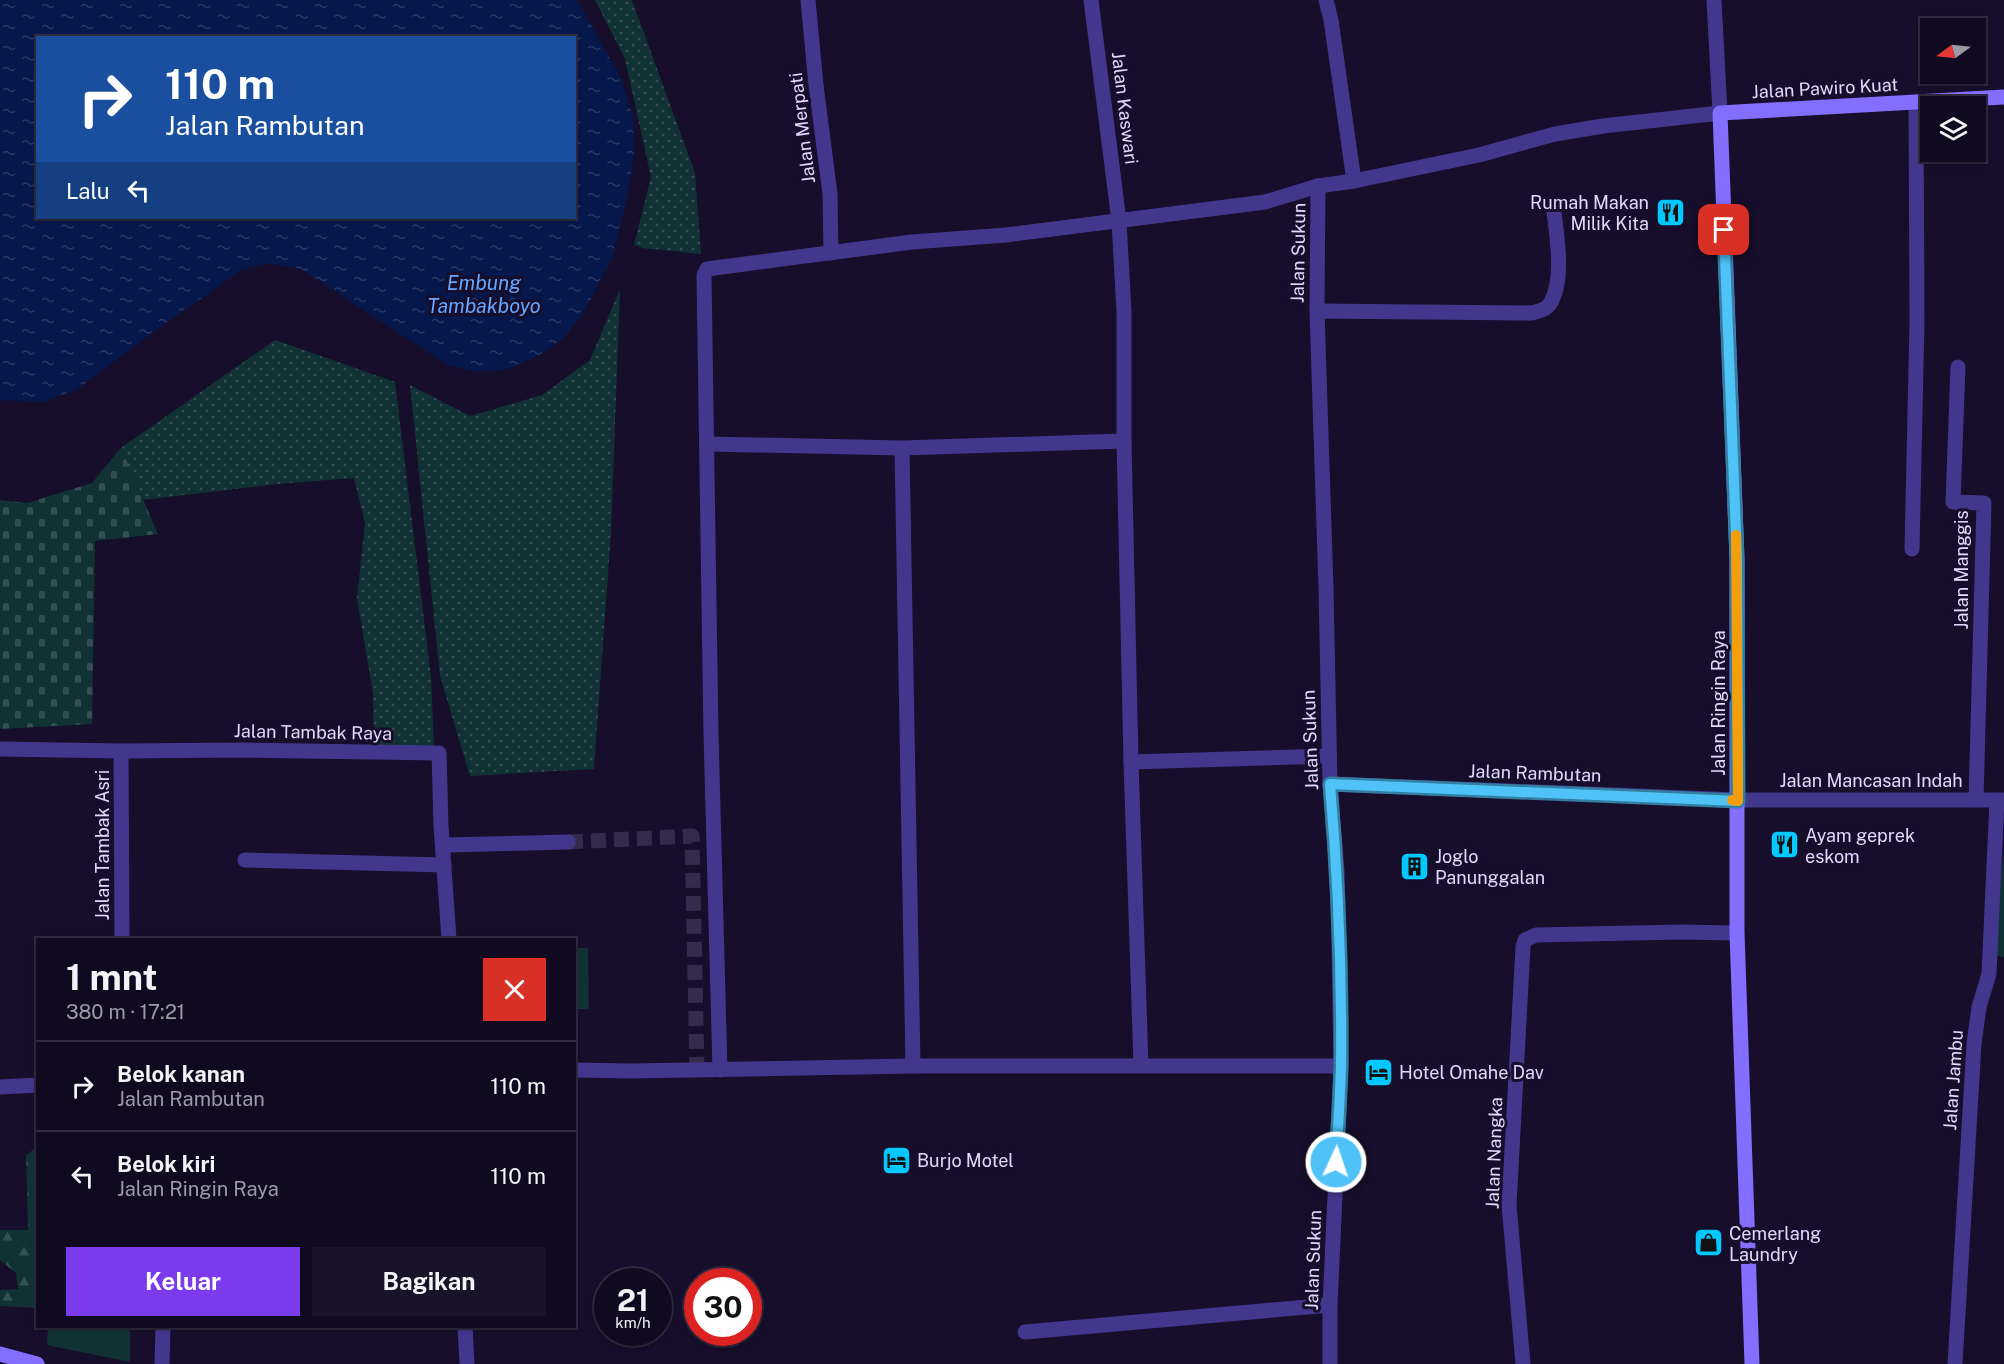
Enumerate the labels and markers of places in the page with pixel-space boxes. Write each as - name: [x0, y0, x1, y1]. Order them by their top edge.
- place label: Rumah Makan Milik Kita: [1530, 192, 1649, 234]
- restaurant icon: Rumah Makan Milik Kita: [1654, 196, 1686, 228]
- pin: [1698, 204, 1749, 255]
- place label: Ayam geprek eskom: [1805, 825, 1915, 867]
- restaurant icon: Ayam geprek eskom: [1768, 829, 1800, 861]
- place label: Joglo Panunggalan: [1435, 846, 1545, 888]
- building icon: Joglo Panunggalan: [1398, 850, 1430, 882]
- hotel icon: Hotel Omahe Dav: [1362, 1056, 1394, 1088]
- place label: Hotel Omahe Dav: [1399, 1062, 1544, 1083]
- hotel icon: Burjo Motel: [880, 1144, 912, 1176]
- place label: Burjo Motel: [917, 1150, 1014, 1171]
- place label: Cemerlang Laundry: [1729, 1223, 1821, 1265]
- shop icon: Cemerlang Laundry: [1692, 1227, 1724, 1259]

